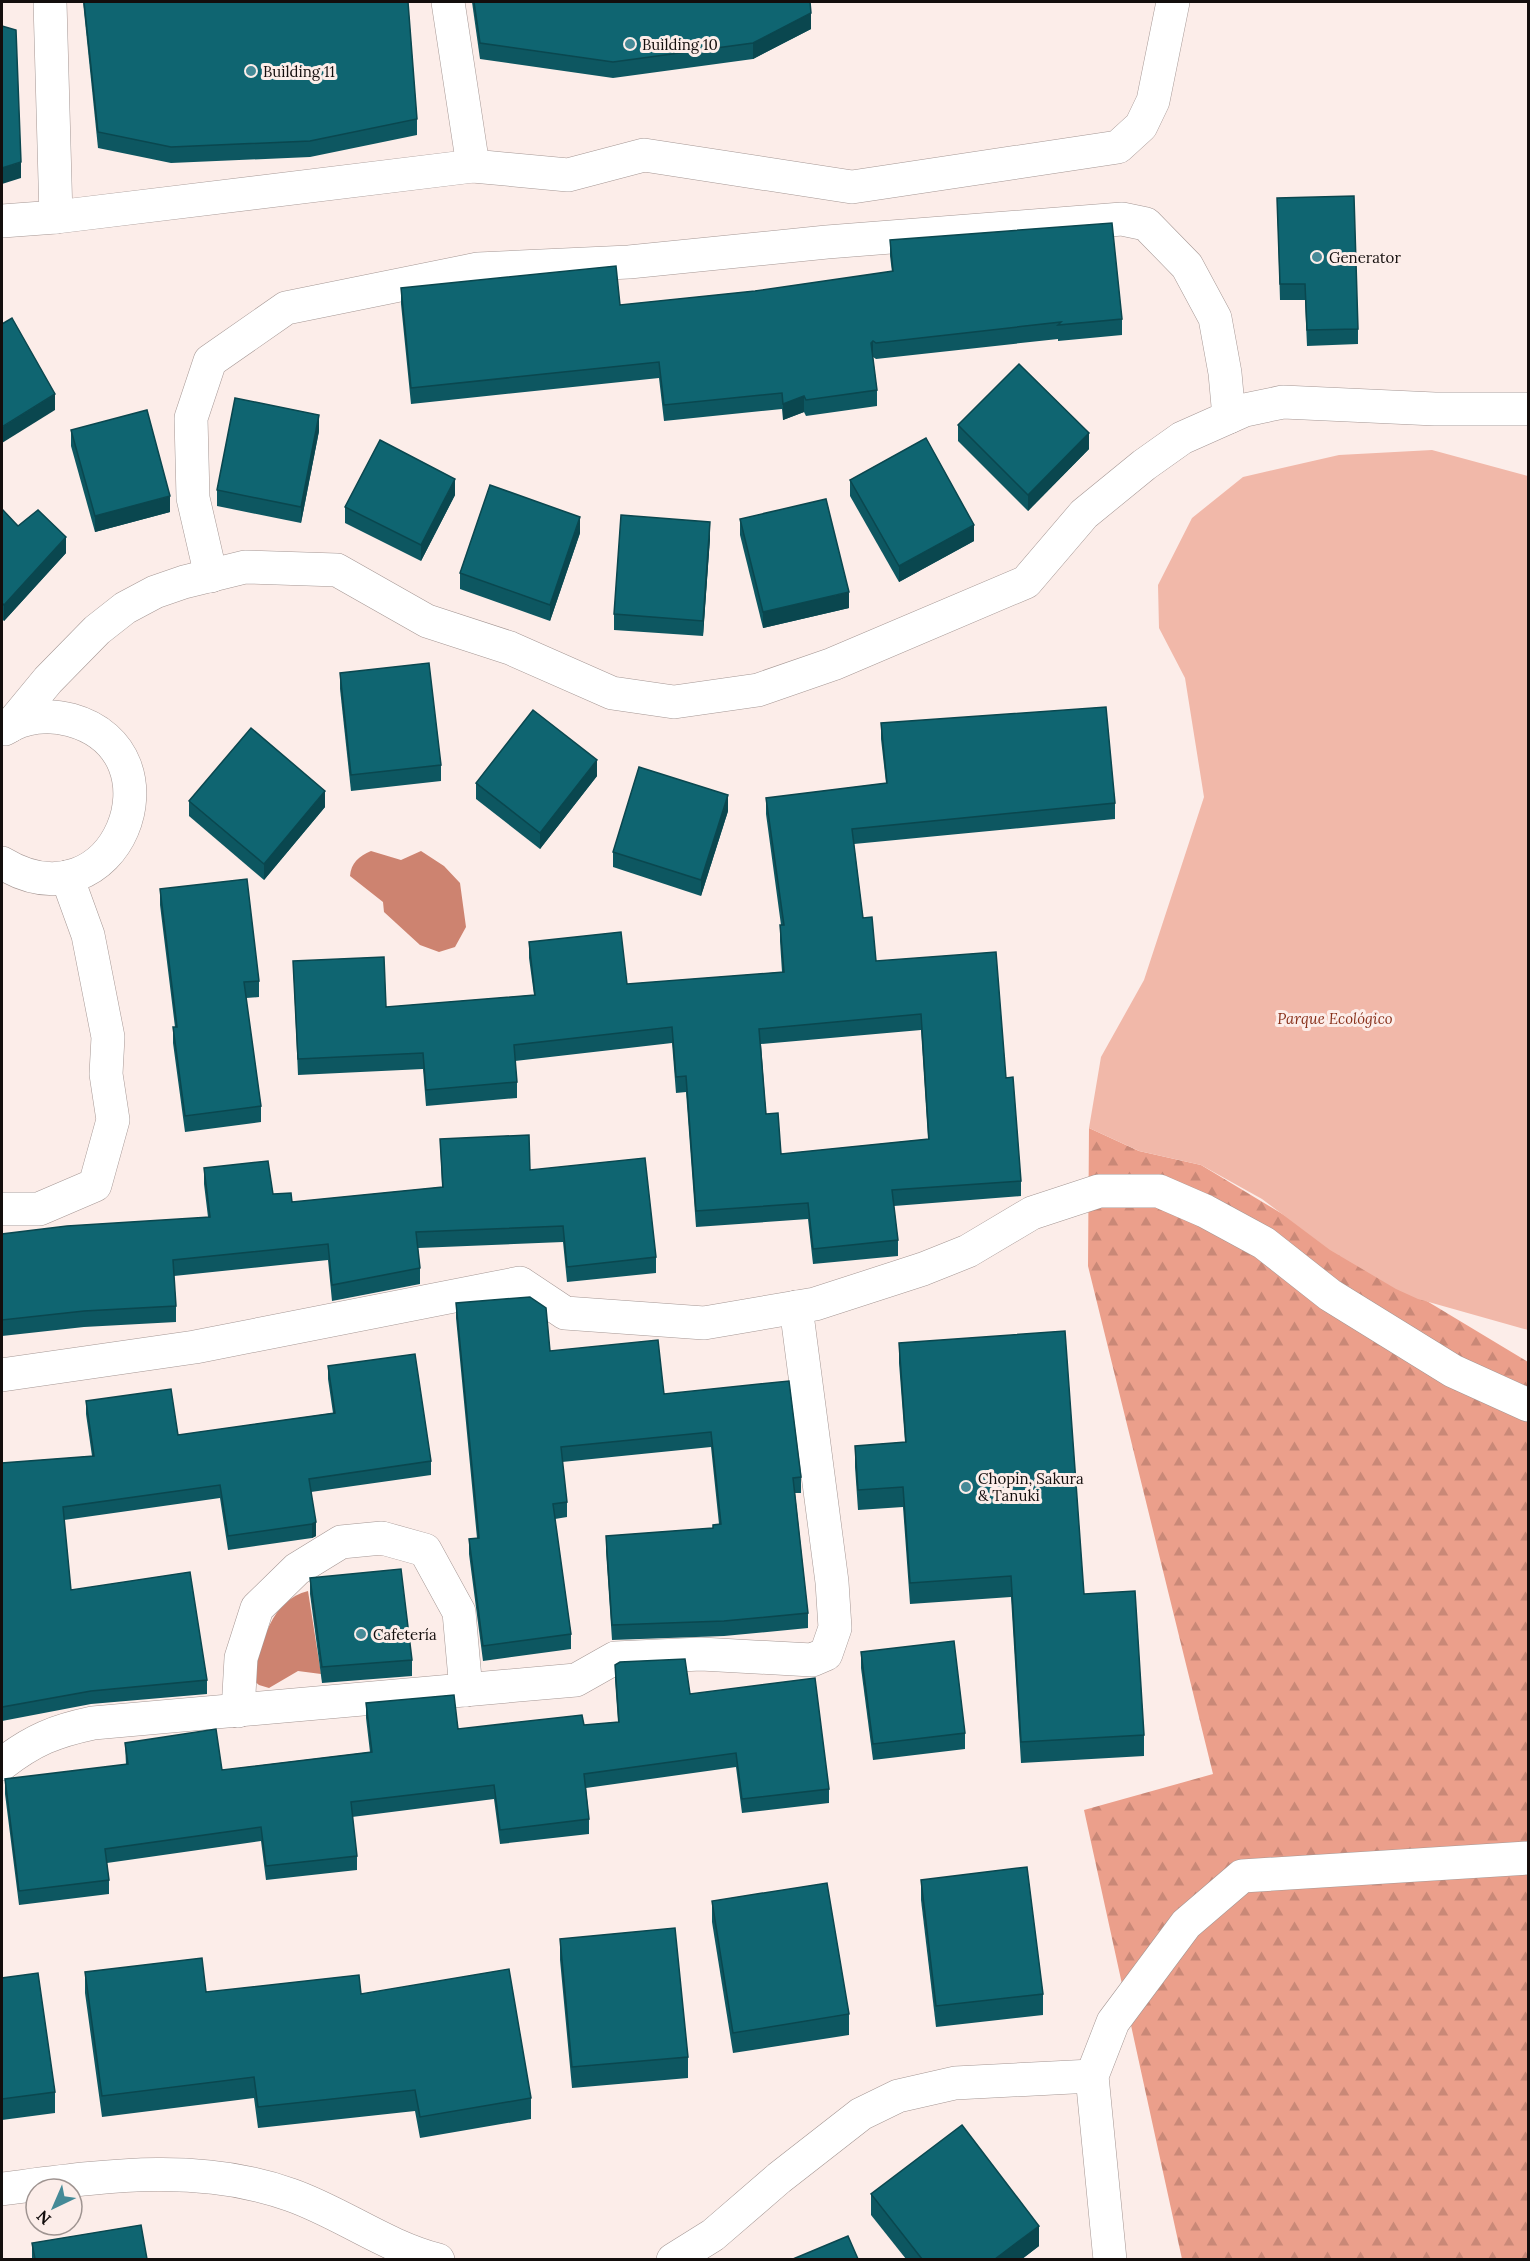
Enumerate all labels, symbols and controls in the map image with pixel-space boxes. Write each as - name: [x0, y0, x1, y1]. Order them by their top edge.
- place label: Building 10: [642, 35, 718, 54]
- marker: Building 10: [623, 37, 637, 51]
- place label: Building 11: [263, 62, 335, 81]
- marker: Building 11: [244, 64, 258, 78]
- place label: Generator: [1329, 248, 1401, 267]
- marker: Generator: [1310, 250, 1324, 264]
- park label: Parque Ecológico: [1277, 1009, 1393, 1028]
- place label: Chopin, Sakura & Tanuki: [978, 1469, 1084, 1505]
- marker: Chopin, Sakura & Tanuki: [959, 1480, 973, 1494]
- place label: Cafetería: [373, 1625, 437, 1644]
- marker: Cafetería: [354, 1627, 368, 1641]
- north arrow: [24, 2177, 84, 2237]
- text: N: [32, 2206, 55, 2229]

